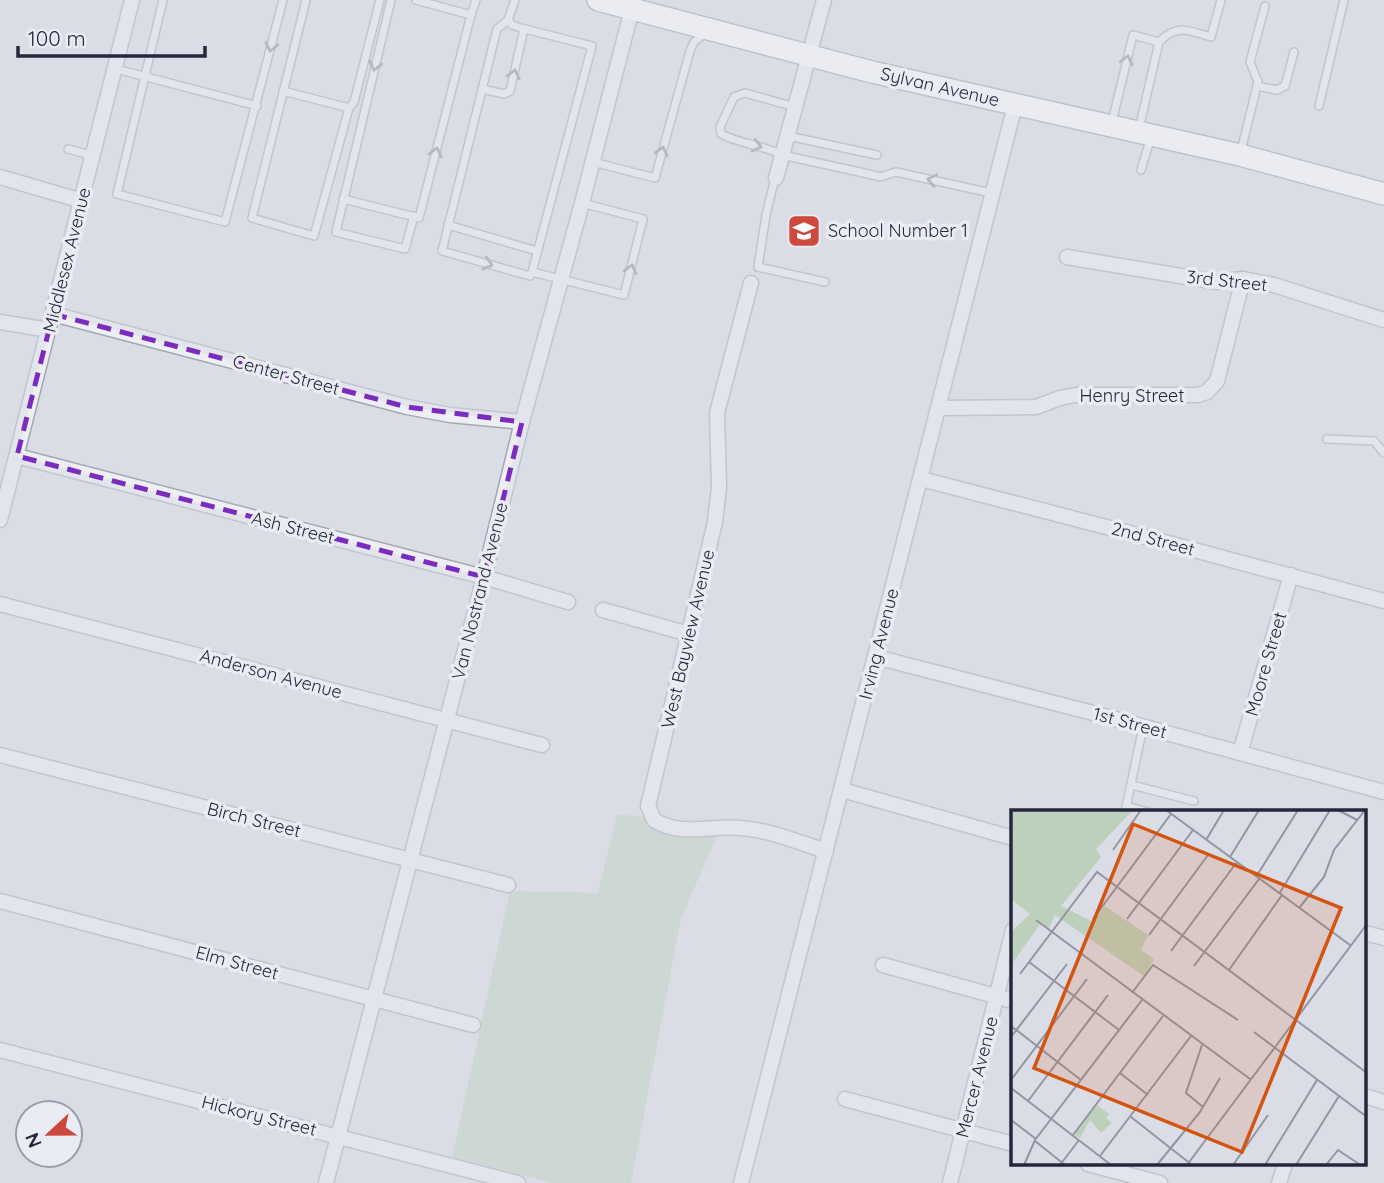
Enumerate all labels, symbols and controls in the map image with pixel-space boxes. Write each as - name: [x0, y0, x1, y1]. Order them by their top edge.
- scale bar: [18, 14, 205, 58]
- text: 100 m: [28, 25, 86, 51]
- one-way arrow: [265, 41, 279, 53]
- one-way arrow: [1119, 54, 1133, 66]
- one-way arrow: [369, 60, 383, 72]
- street label: Sylvan Avenue: [878, 62, 1002, 111]
- one-way arrow: [505, 68, 520, 80]
- one-way arrow: [751, 138, 763, 152]
- one-way arrow: [654, 145, 669, 157]
- one-way arrow: [428, 146, 442, 158]
- one-way arrow: [926, 174, 938, 189]
- street label: Middlesex Avenue: [37, 185, 96, 335]
- school or university icon: School Number 1: [785, 212, 823, 250]
- place label: School Number 1: [828, 219, 968, 242]
- one-way arrow: [482, 256, 494, 271]
- one-way arrow: [623, 263, 637, 275]
- street label: 3rd Street: [1186, 265, 1269, 296]
- street label: Center Street: [230, 349, 342, 400]
- street label: Henry Street: [1080, 384, 1184, 407]
- street label: Van Nostrand Avenue: [446, 500, 513, 682]
- street label: Ash Street: [249, 506, 337, 549]
- street label: 2nd Street: [1109, 516, 1197, 561]
- street label: West Bayview Avenue: [656, 547, 719, 731]
- street label: Irving Avenue: [854, 586, 903, 702]
- street label: Moore Street: [1240, 609, 1291, 719]
- street label: Anderson Avenue: [198, 643, 345, 704]
- street label: 1st Street: [1091, 702, 1169, 743]
- street label: Birch Street: [205, 797, 303, 842]
- inset map: [1011, 810, 1366, 1166]
- street label: Elm Street: [193, 940, 281, 985]
- street label: Mercer Avenue: [950, 1014, 1003, 1140]
- street label: Hickory Street: [199, 1090, 319, 1141]
- north arrow: [14, 1099, 84, 1169]
- text: N: [19, 1129, 47, 1151]

